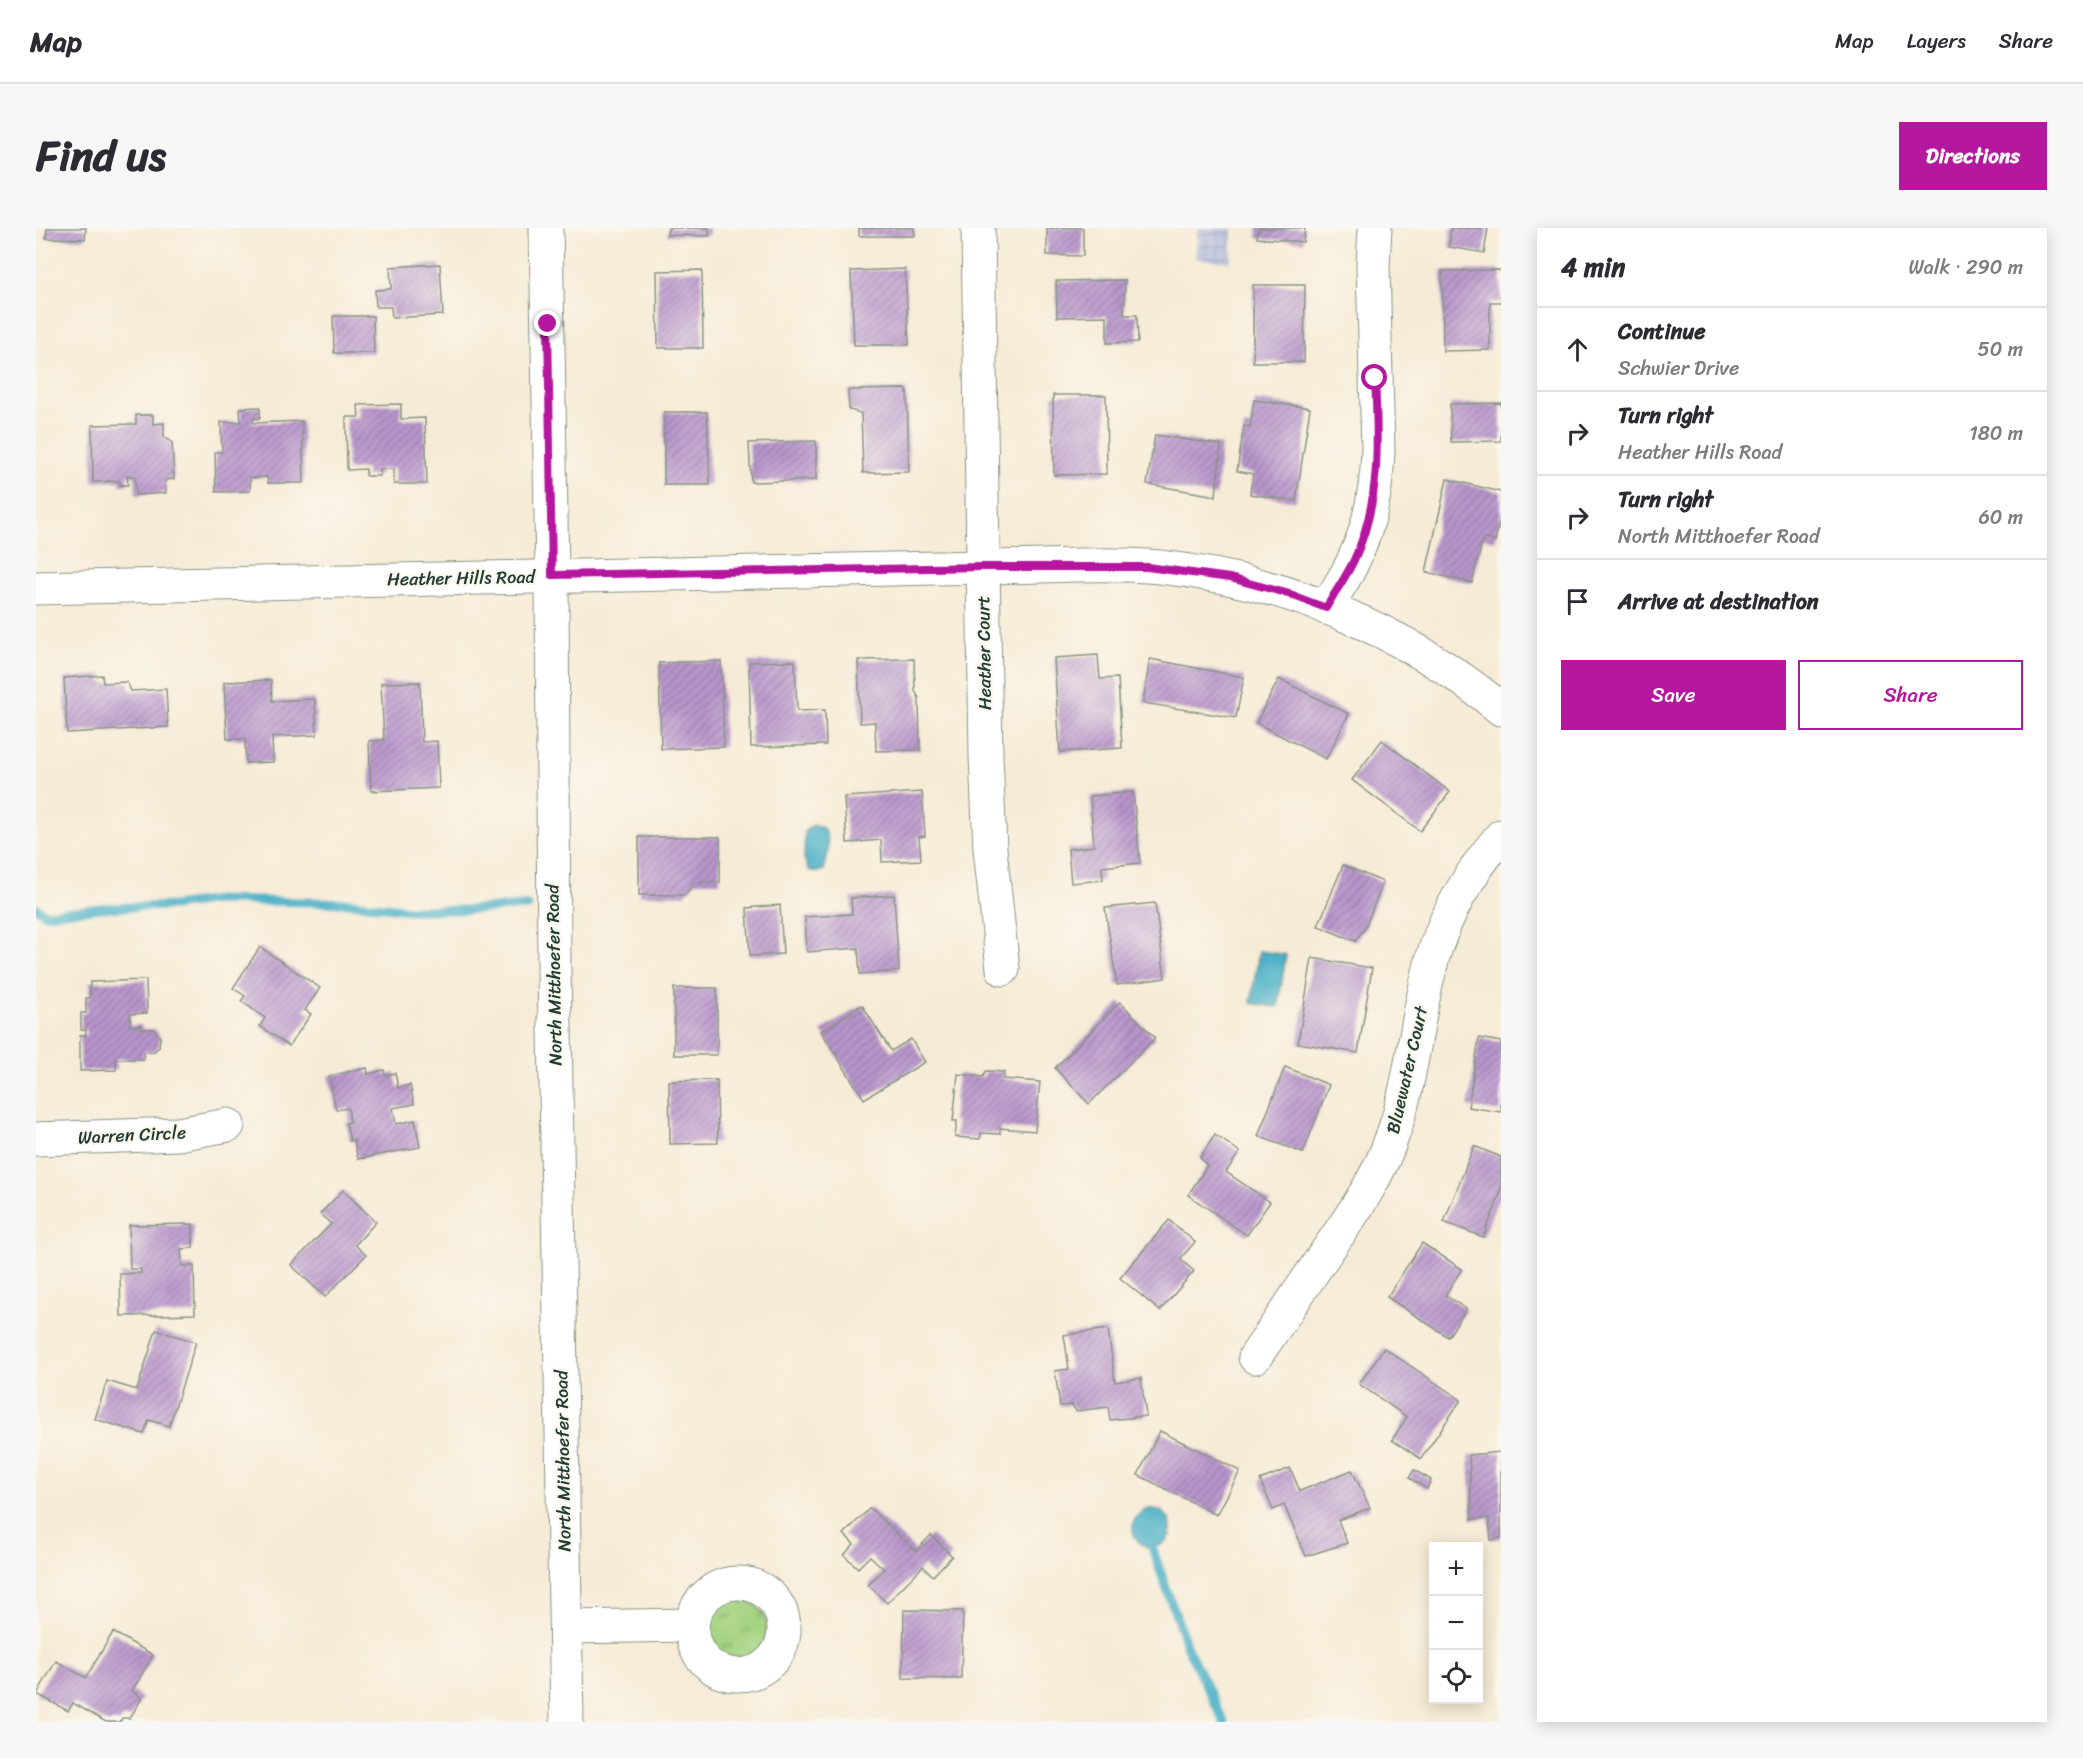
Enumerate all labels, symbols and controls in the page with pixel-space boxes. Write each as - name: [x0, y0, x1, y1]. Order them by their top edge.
- text: Map: [30, 17, 82, 66]
- text: Map: [1835, 22, 1874, 60]
- text: Layers: [1907, 22, 1966, 60]
- text: Share: [1999, 22, 2053, 60]
- text: Find us: [36, 119, 166, 193]
- button: Directions: [1899, 122, 2047, 190]
- text: 4 min: [1561, 244, 1625, 290]
- text: Walk · 290 m: [1908, 250, 2023, 285]
- route end: [534, 310, 560, 336]
- text: Continue: [1618, 312, 1706, 351]
- text: 50 m: [1978, 332, 2023, 367]
- icon: ahead: [1561, 333, 1594, 366]
- text: Schwier Drive: [1618, 351, 1739, 386]
- route start: [1361, 364, 1387, 390]
- text: Turn right: [1618, 396, 1713, 435]
- text: 180 m: [1969, 416, 2023, 451]
- icon: right: [1561, 417, 1594, 450]
- text: Heather Hills Road: [1618, 435, 1782, 470]
- text: Turn right: [1618, 480, 1713, 519]
- text: 60 m: [1978, 500, 2023, 535]
- icon: right: [1561, 501, 1594, 534]
- text: North Mitthoefer Road: [1618, 519, 1819, 554]
- street label: Heather Hills Road: [387, 561, 537, 595]
- text: Arrive at destination: [1618, 582, 1819, 621]
- icon: arrive: [1561, 585, 1594, 618]
- street label: Heather Court: [967, 595, 1001, 710]
- button: Save: [1561, 660, 1786, 730]
- button: Share: [1798, 660, 2023, 730]
- street label: North Mitthoefer Road: [536, 883, 572, 1066]
- street label: Bluewater Court: [1377, 1002, 1437, 1137]
- street label: Warren Circle: [77, 1116, 187, 1154]
- street label: North Mitthoefer Road: [545, 1369, 581, 1552]
- map controls: [1429, 1542, 1483, 1704]
- button: +: [1429, 1542, 1483, 1596]
- button: −: [1429, 1596, 1483, 1650]
- button: locate: [1429, 1650, 1483, 1704]

